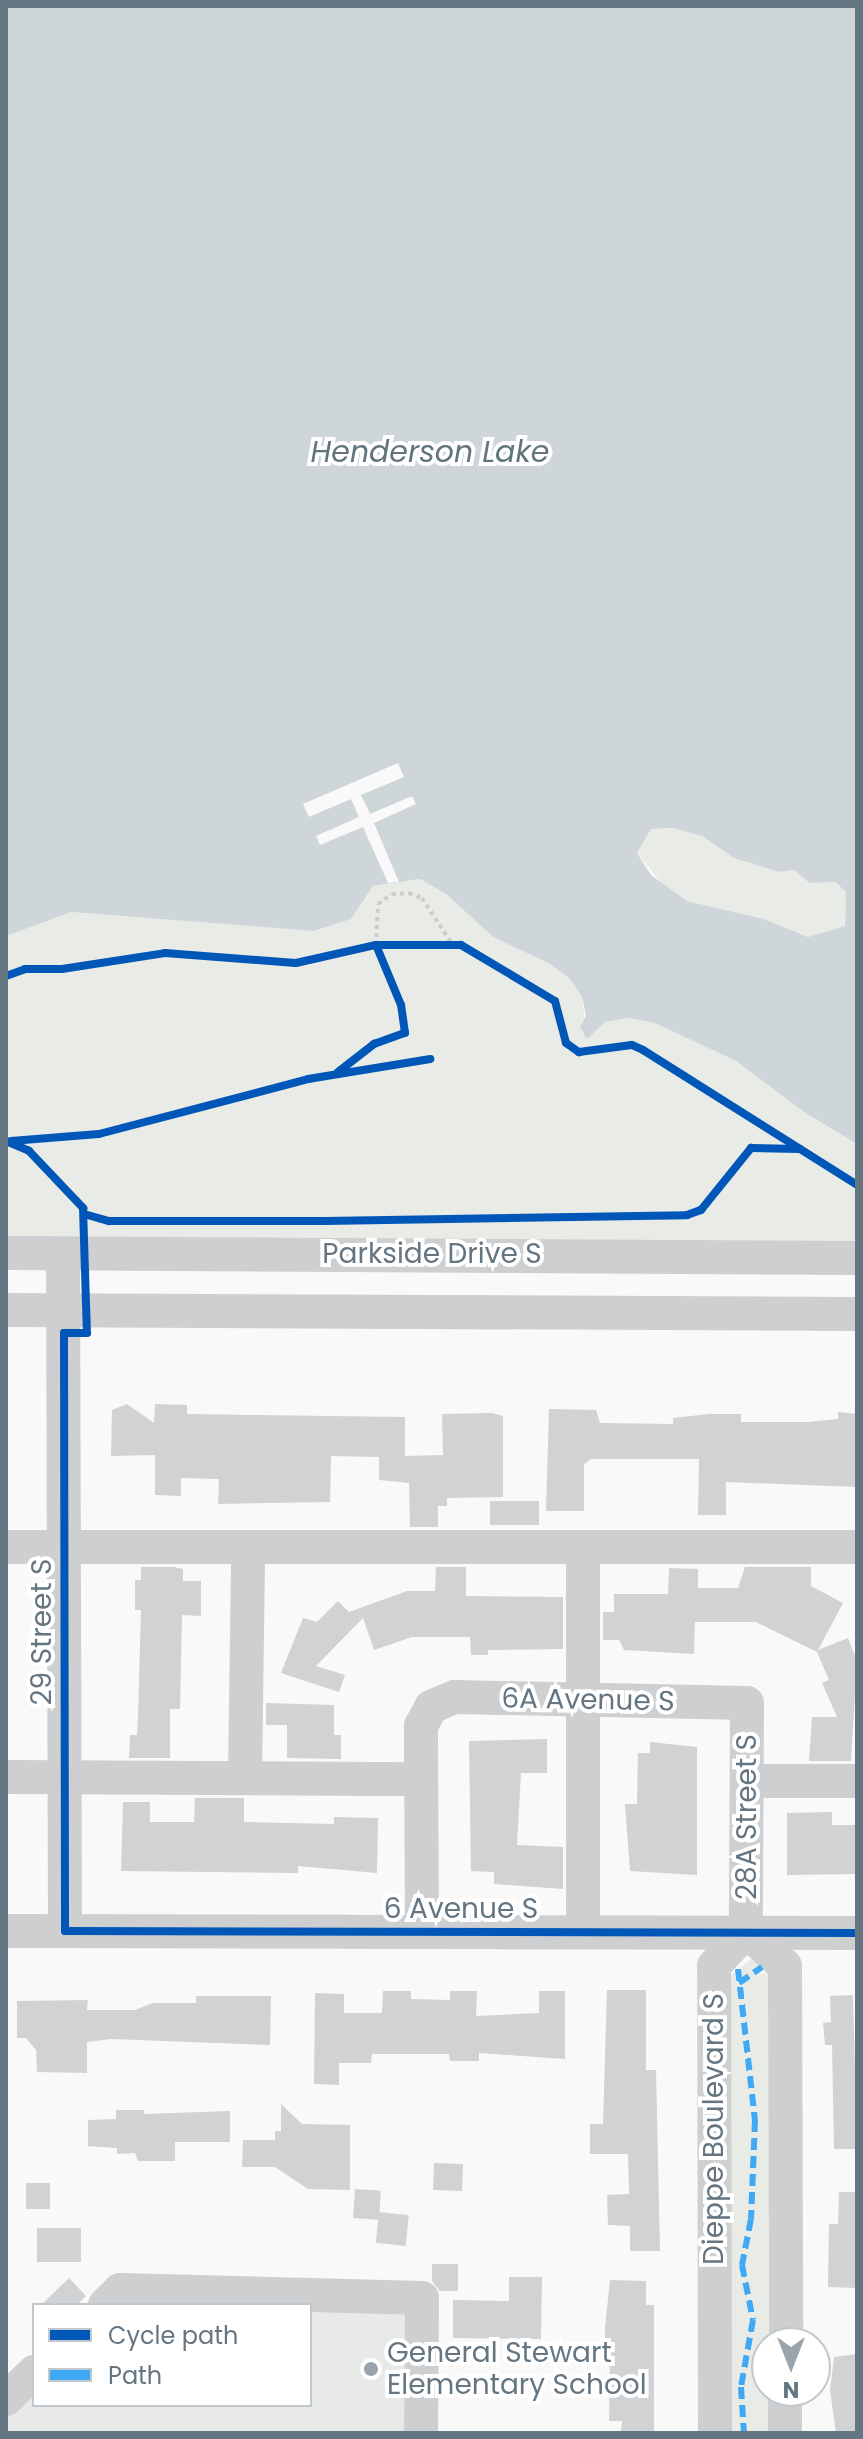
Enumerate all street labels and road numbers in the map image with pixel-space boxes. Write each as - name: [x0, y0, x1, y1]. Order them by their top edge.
- street label: Parkside Drive S: [322, 1237, 542, 1271]
- street label: 29 Street S: [25, 1558, 59, 1706]
- street label: 6A Avenue S: [501, 1682, 675, 1718]
- street label: 28A Street S: [730, 1734, 764, 1900]
- street label: 6 Avenue S: [384, 1892, 538, 1926]
- street label: Dieppe Boulevard S: [697, 1993, 731, 2265]

